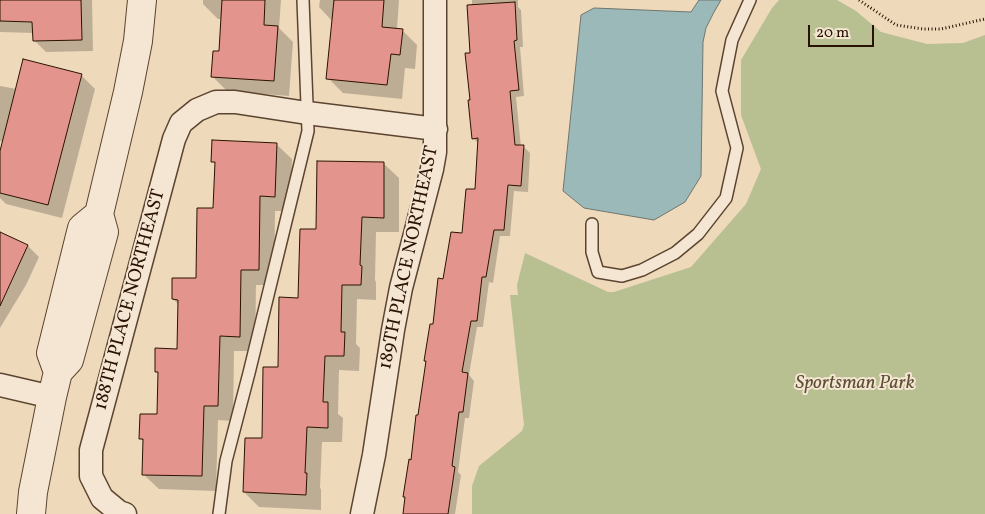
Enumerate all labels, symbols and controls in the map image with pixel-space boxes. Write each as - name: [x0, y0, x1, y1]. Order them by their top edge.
- scale bar: [810, 15, 876, 47]
- text: 20 m: [816, 23, 849, 44]
- street label: 189TH PLACE NORTHEAST: [375, 144, 445, 372]
- street label: 188TH PLACE NORTHEAST: [91, 187, 171, 413]
- park label: Sportsman Park: [795, 374, 915, 396]

